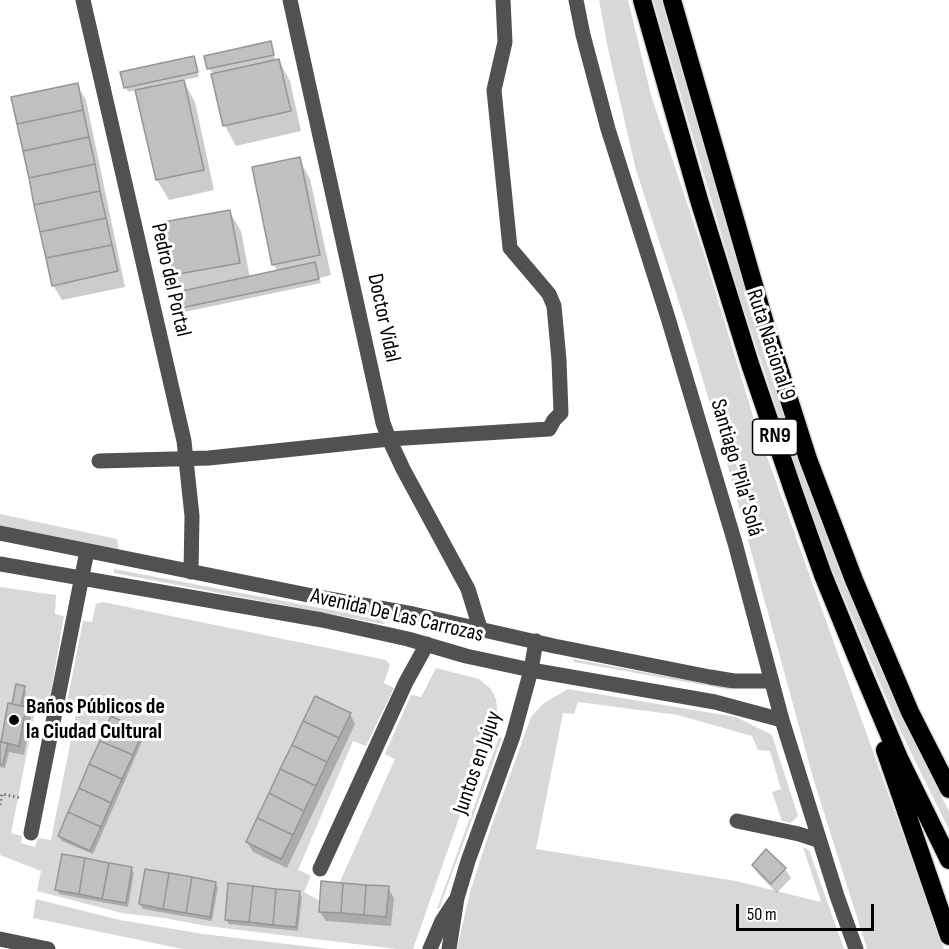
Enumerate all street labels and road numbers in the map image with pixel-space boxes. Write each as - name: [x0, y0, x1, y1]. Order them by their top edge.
- street label: Pedro del Portal: [144, 221, 196, 339]
- street label: Doctor Vidal: [361, 271, 405, 365]
- street label: Ruta Nacional 9: [740, 286, 800, 404]
- street label: Santiago "Pila" Solá: [704, 396, 768, 540]
- road number: RN9: [752, 419, 798, 455]
- street label: Avenida De Las Carrozas: [308, 583, 486, 649]
- street label: Juntos en Jujuy: [448, 708, 508, 818]

